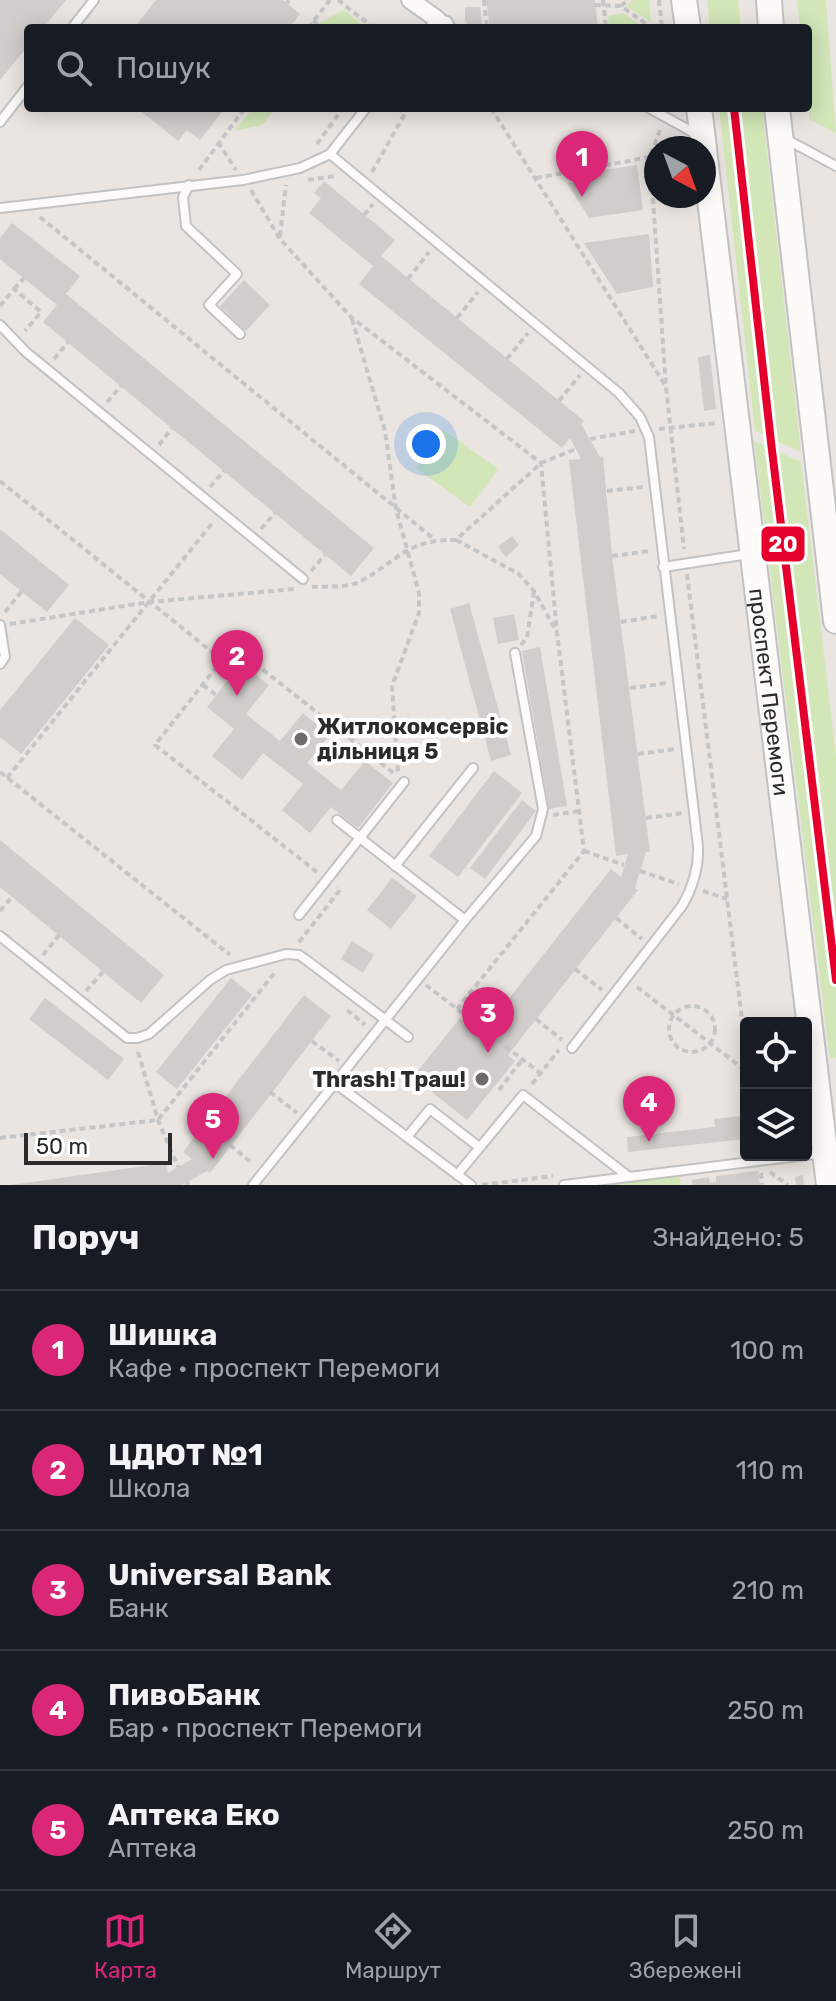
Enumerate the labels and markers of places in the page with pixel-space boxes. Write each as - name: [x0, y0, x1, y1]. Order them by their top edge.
- pin: 1: [556, 131, 608, 197]
- pin: 2: [211, 630, 263, 696]
- place label: Житлокомсервіс дільниця 5: [317, 713, 509, 765]
- marker: Житлокомсервіс дільниця 5: [292, 730, 310, 748]
- pin: 3: [462, 987, 514, 1053]
- place label: Thrash! Траш!: [312, 1066, 466, 1093]
- marker: Thrash! Траш!: [473, 1070, 491, 1088]
- pin: 4: [623, 1076, 675, 1142]
- pin: 5: [187, 1093, 239, 1159]

